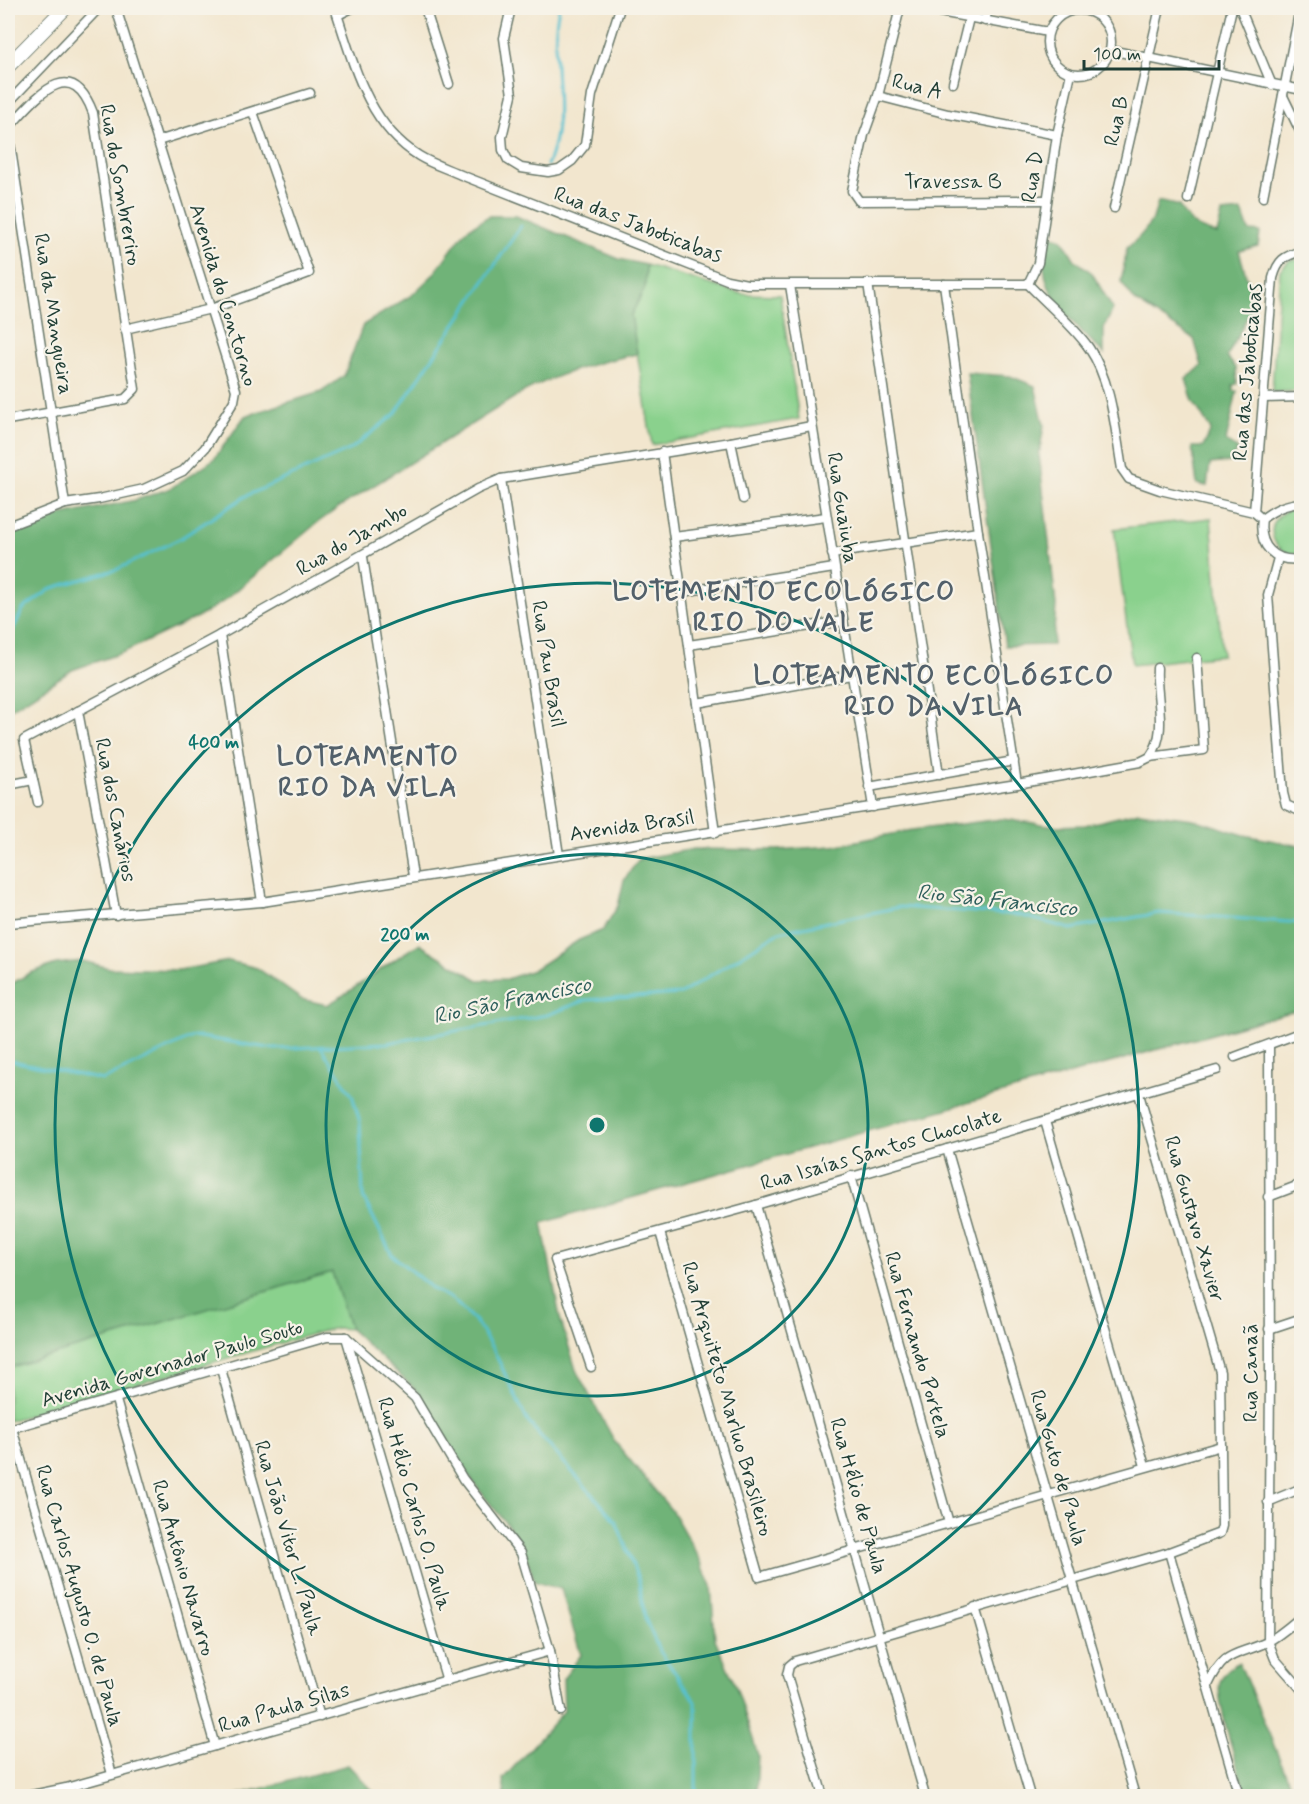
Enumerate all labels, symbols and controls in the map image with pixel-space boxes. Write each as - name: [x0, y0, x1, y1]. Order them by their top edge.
- scale bar: [1084, 33, 1219, 71]
- text: 100 m: [1093, 43, 1141, 67]
- street label: Rua A: [889, 67, 945, 107]
- street label: Rua B: [1098, 93, 1136, 149]
- street label: Rua do Sombreriro: [92, 102, 148, 268]
- street label: Rua D: [1015, 149, 1051, 205]
- street label: Travessa B: [904, 168, 1002, 196]
- street label: Rua das Jaboticabas: [550, 180, 726, 270]
- street label: Avenida do Contorno: [182, 200, 264, 390]
- street label: Rua da Mangueira: [26, 231, 80, 397]
- street label: Rua das Jaboticabas: [1226, 282, 1270, 462]
- street label: Rua Guaiuba: [819, 450, 865, 566]
- street label: Rua do Jambo: [291, 497, 413, 583]
- district label: LOTEMENTO ECOLÓGICO RIO DO VALE: [612, 575, 956, 641]
- street label: Rua Pau Brasil: [524, 599, 572, 729]
- district label: LOTEAMENTO ECOLÓGICO RIO DA VILA: [753, 659, 1115, 725]
- text: 400 m: [189, 731, 239, 755]
- street label: Rua dos Canários: [87, 736, 143, 884]
- district label: LOTEAMENTO RIO DA VILA: [277, 740, 459, 806]
- street label: Avenida Brasil: [568, 803, 696, 849]
- water label: Rio São Francisco: [916, 879, 1079, 923]
- text: 200 m: [380, 923, 430, 947]
- water label: Rio São Francisco: [430, 970, 594, 1031]
- street label: Rua Isaías Santos Chocolate: [757, 1102, 1005, 1198]
- centre of rings: [587, 1115, 607, 1135]
- street label: Rua Gustavo Xavier: [1157, 1133, 1231, 1305]
- street label: Rua Fernando Portela: [877, 1248, 957, 1442]
- street label: Rua Arquiteto Marluo Brasileiro: [674, 1258, 780, 1540]
- street label: Avenida Governador Paulo Souto: [38, 1313, 306, 1415]
- street label: Rua Canaã: [1237, 1324, 1265, 1422]
- street label: Rua Guto de Paula: [1022, 1387, 1094, 1549]
- street label: Rua Hélio Carlos O. Paula: [370, 1394, 458, 1614]
- street label: Rua Hélio de Paula: [822, 1415, 894, 1577]
- street label: Rua João Vitor L. Paula: [247, 1437, 329, 1639]
- street label: Rua Carlos Augusto O. de Paula: [28, 1462, 130, 1730]
- street label: Rua Antônio Navarro: [144, 1477, 222, 1659]
- street label: Rua Paula Silas: [215, 1676, 353, 1740]

